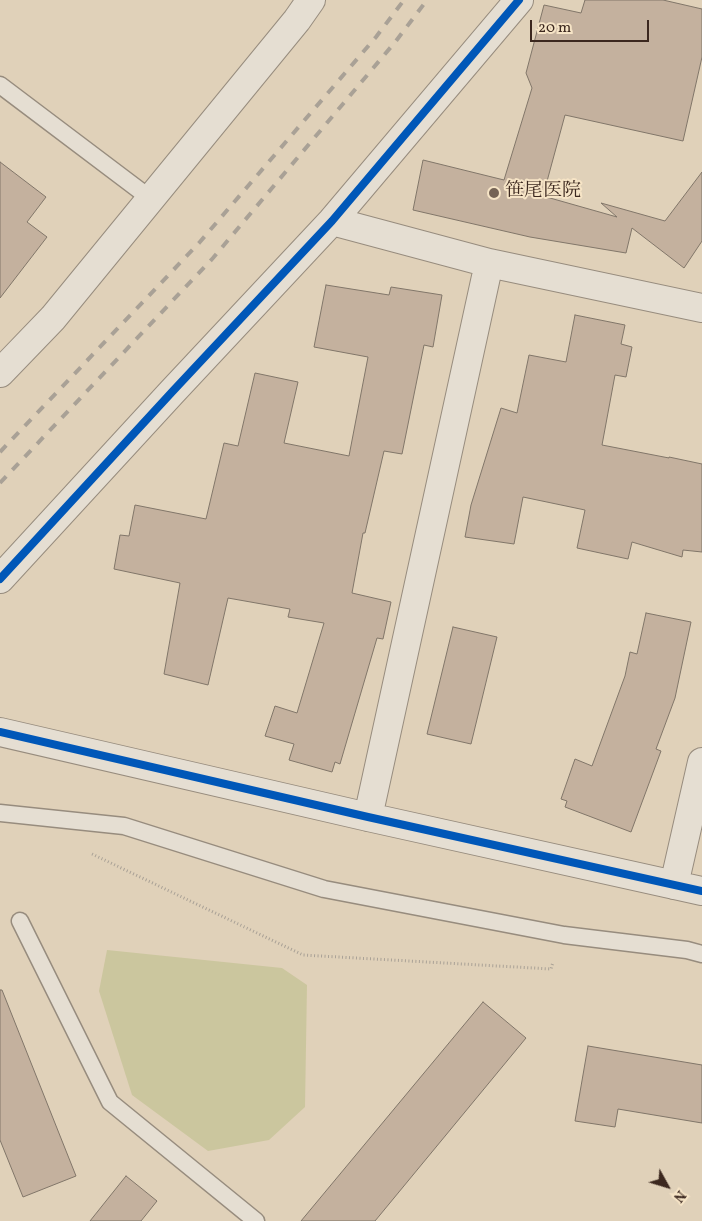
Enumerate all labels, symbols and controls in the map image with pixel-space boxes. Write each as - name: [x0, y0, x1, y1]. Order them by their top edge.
- scale bar: [532, 10, 651, 42]
- text: 20 m: [538, 18, 571, 39]
- place label: 笹尾医院: [505, 182, 581, 204]
- marker: 笹尾医院: [487, 186, 501, 200]
- north arrow: [642, 1161, 692, 1211]
- text: N: [668, 1186, 690, 1206]

